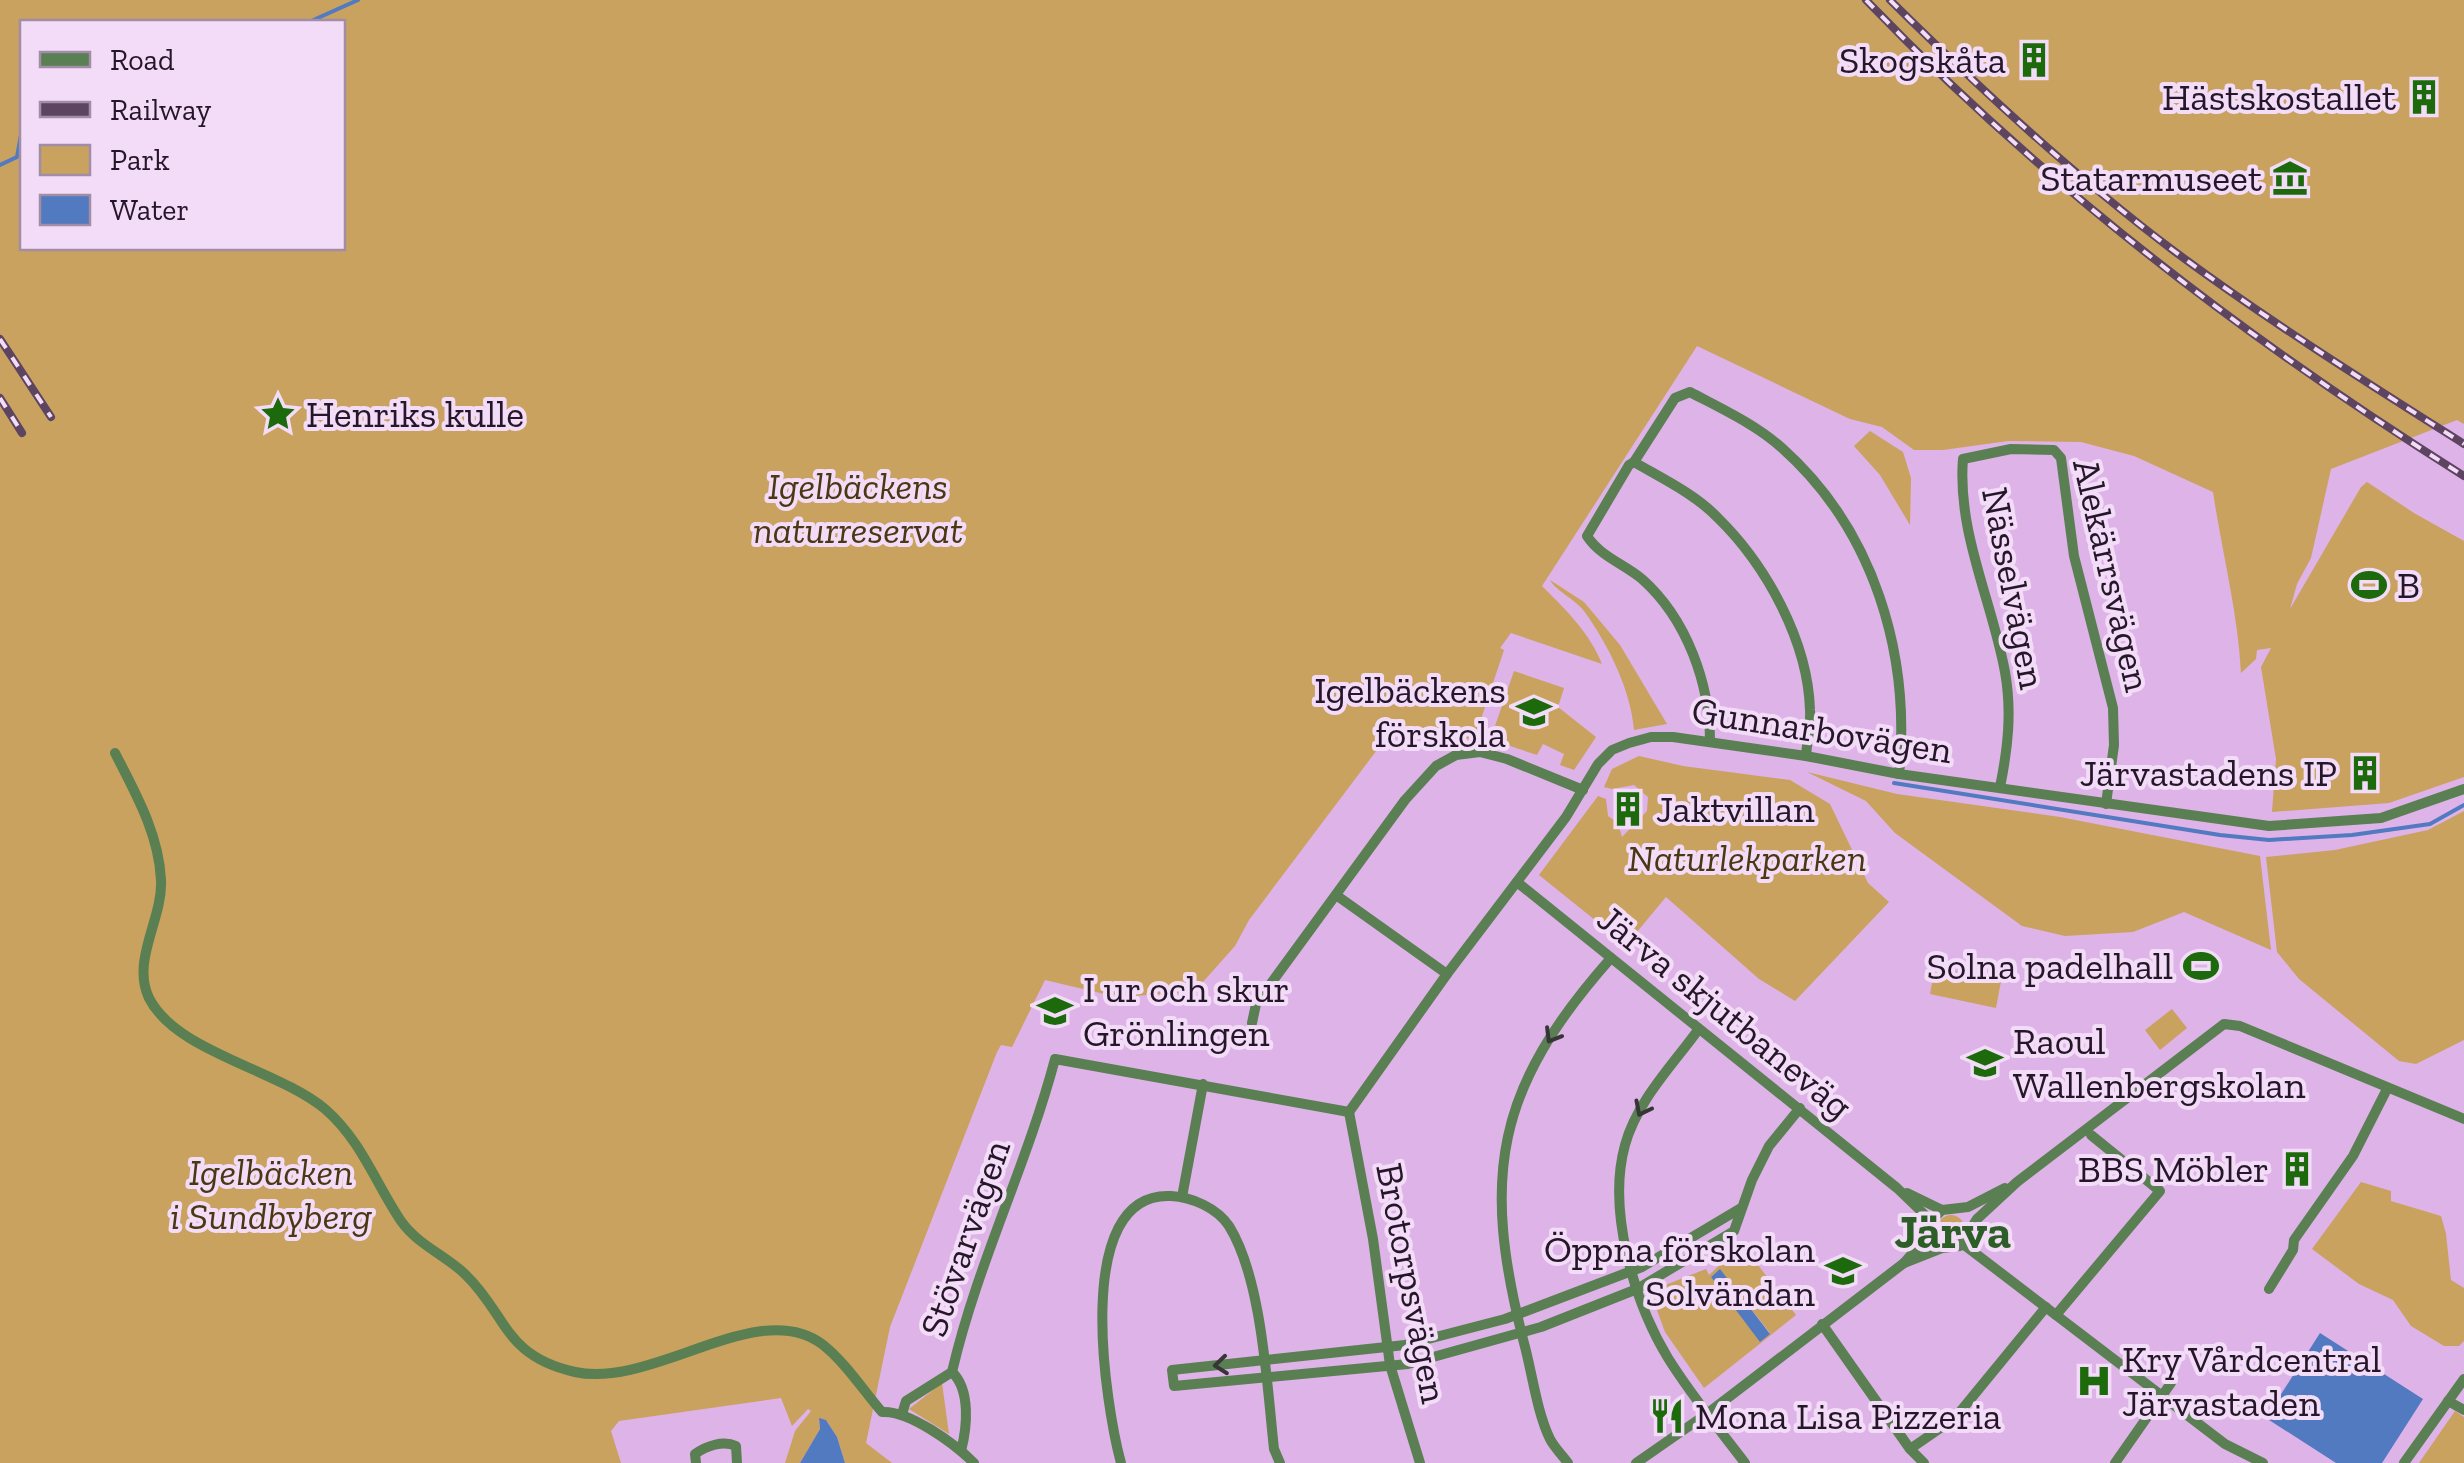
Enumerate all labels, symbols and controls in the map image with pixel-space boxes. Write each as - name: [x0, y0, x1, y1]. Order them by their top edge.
- legend: [20, 20, 345, 250]
- place label: Skogskåta: [1839, 37, 2006, 83]
- building icon: Skogskåta: [2015, 41, 2053, 79]
- text: Road: [110, 42, 175, 78]
- place label: Hästskostallet: [2162, 74, 2396, 120]
- building icon: Hästskostallet: [2405, 78, 2443, 116]
- text: Railway: [110, 92, 212, 128]
- text: Park: [110, 142, 170, 178]
- place label: Statarmuseet: [2040, 155, 2262, 201]
- museum icon: Statarmuseet: [2271, 159, 2309, 197]
- text: Water: [110, 192, 189, 228]
- place label: Henriks kulle: [306, 391, 524, 437]
- place icon: Henriks kulle: [259, 395, 297, 433]
- street label: Alekärrsvägen: [2063, 454, 2161, 696]
- park label: Igelbäckens naturreservat: [753, 463, 963, 553]
- street label: Nässelvägen: [1972, 483, 2056, 693]
- place label: B: [2397, 562, 2420, 608]
- sports icon: B: [2350, 566, 2388, 604]
- place label: Igelbäckens förskola: [1314, 667, 1506, 757]
- street label: Gunnarbovägen: [1689, 687, 1956, 773]
- school or university icon: Igelbäckens förskola: [1515, 693, 1553, 731]
- place label: Järvastadens IP: [2080, 750, 2337, 796]
- building icon: Järvastadens IP: [2346, 754, 2384, 792]
- place label: Jaktvillan: [1656, 786, 1815, 832]
- building icon: Jaktvillan: [1609, 790, 1647, 828]
- park label: Naturlekparken: [1627, 835, 1867, 881]
- street label: Järva skjutbaneväg: [1588, 895, 1862, 1129]
- place label: Solna padelhall: [1926, 943, 2173, 989]
- sports icon: Solna padelhall: [2182, 947, 2220, 985]
- place label: I ur och skur Grönlingen: [1083, 966, 1289, 1056]
- school or university icon: I ur och skur Grönlingen: [1036, 992, 1074, 1030]
- place label: Raoul Wallenbergskolan: [2013, 1018, 2306, 1108]
- one-way arrow: [1545, 1025, 1564, 1043]
- school or university icon: Raoul Wallenbergskolan: [1966, 1044, 2004, 1082]
- one-way arrow: [1634, 1099, 1654, 1117]
- street label: Stövarvägen: [910, 1133, 1020, 1342]
- place label: BBS Möbler: [2078, 1146, 2269, 1192]
- park label: Igelbäcken i Sundbyberg: [170, 1149, 372, 1239]
- building icon: BBS Möbler: [2278, 1150, 2316, 1188]
- street label: Brotorpsvägen: [1366, 1159, 1458, 1407]
- district label: Järva: [1895, 1203, 2011, 1260]
- place label: Öppna förskolan Solvändan: [1544, 1226, 1815, 1316]
- school or university icon: Öppna förskolan Solvändan: [1824, 1252, 1862, 1290]
- place label: Kry Vårdcentral Järvastaden: [2122, 1336, 2381, 1426]
- one-way arrow: [1212, 1354, 1228, 1375]
- hospital icon: Kry Vårdcentral Järvastaden: [2075, 1362, 2113, 1400]
- place label: Mona Lisa Pizzeria: [1695, 1393, 2001, 1439]
- restaurant icon: Mona Lisa Pizzeria: [1648, 1397, 1686, 1435]

